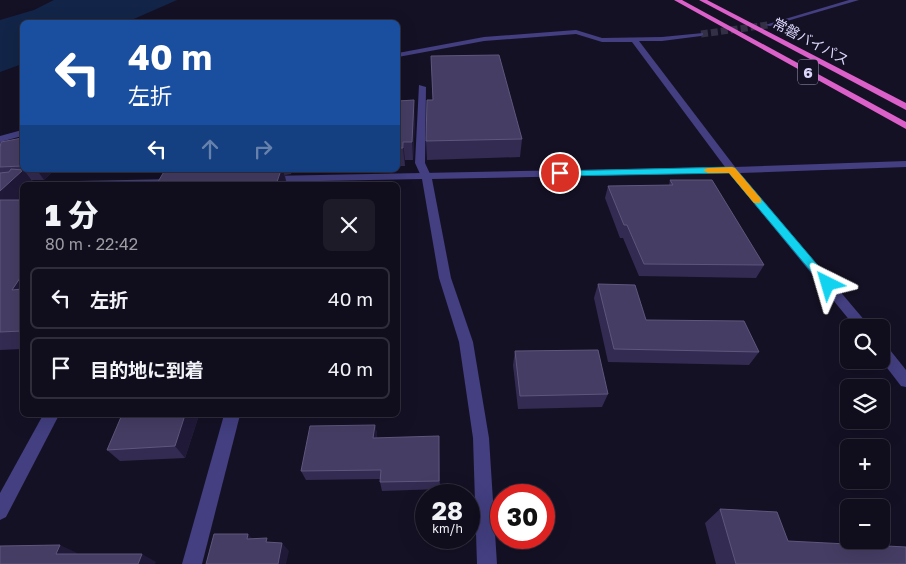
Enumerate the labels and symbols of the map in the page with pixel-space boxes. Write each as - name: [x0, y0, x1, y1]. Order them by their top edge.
- street label: 常磐バイパス: [770, 14, 852, 68]
- road number: 6: [798, 60, 818, 84]
- pin: [539, 152, 581, 194]
- position arrow: [801, 257, 853, 309]
- speed limit sign: 30: [490, 484, 555, 549]

